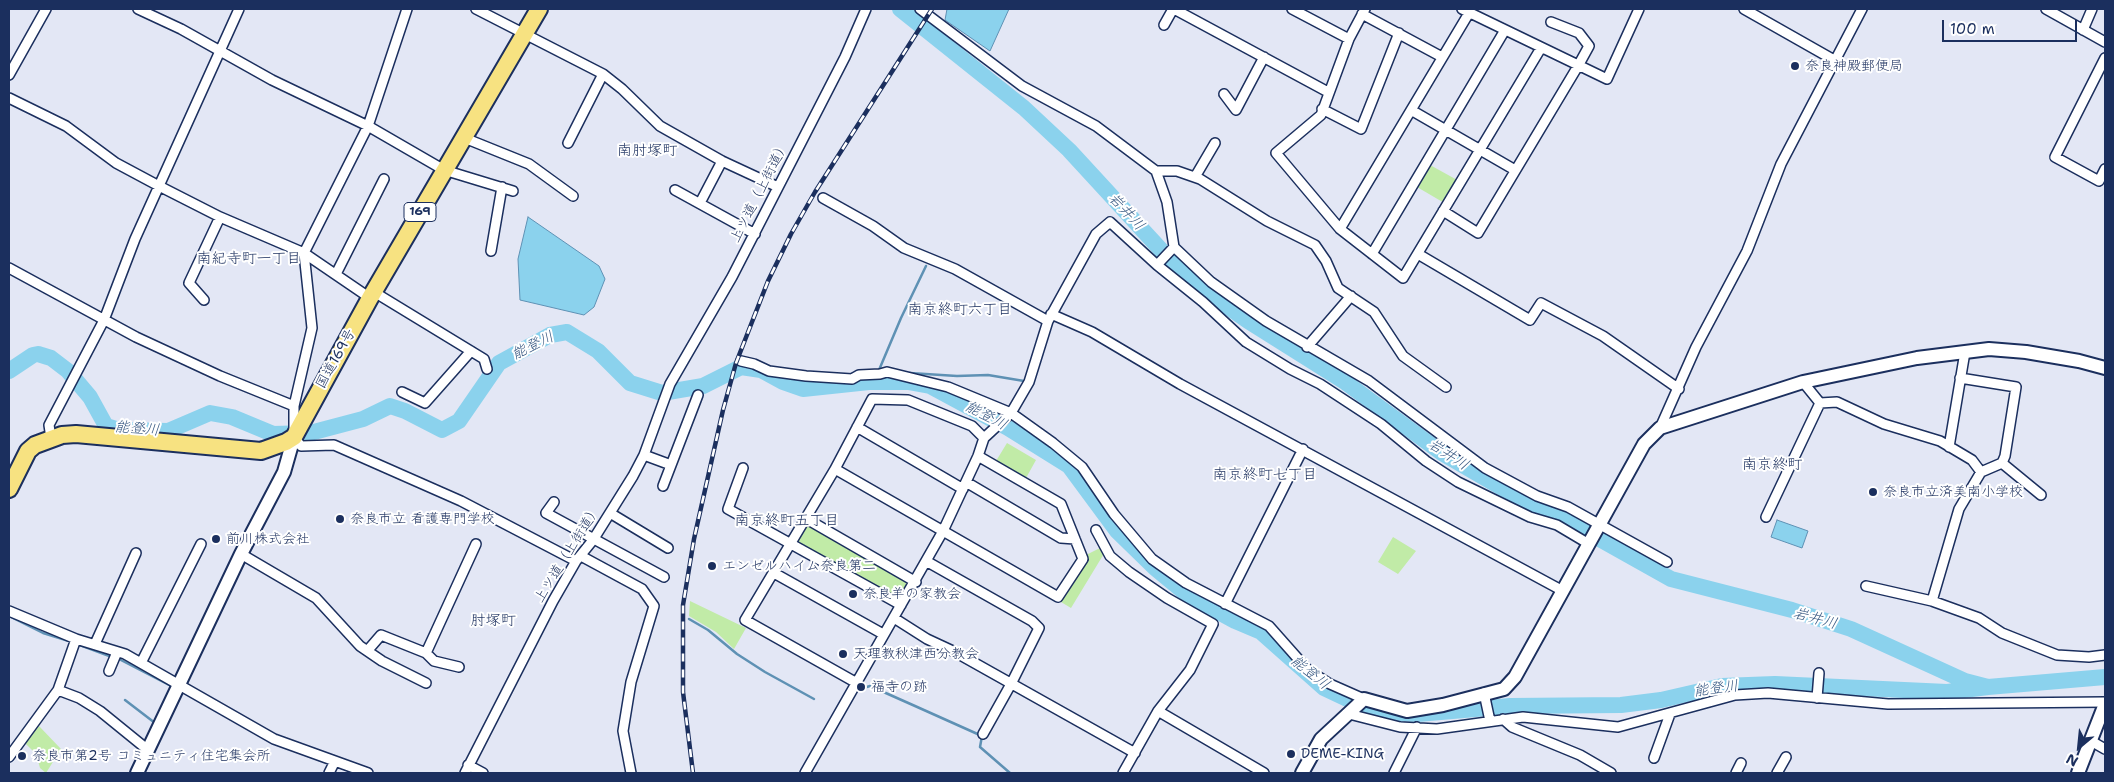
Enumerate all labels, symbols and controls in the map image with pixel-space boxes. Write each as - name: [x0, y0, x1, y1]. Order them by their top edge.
- scale bar: [1944, 10, 2079, 42]
- text: 100 m: [1950, 19, 1995, 39]
- place label: 奈良神殿郵便局: [1805, 58, 1903, 74]
- marker: 奈良神殿郵便局: [1789, 60, 1801, 72]
- street label: 上ツ道（上街道）: [727, 138, 793, 246]
- district label: 南肘塚町: [617, 142, 677, 160]
- water label: 岩井川: [1104, 189, 1148, 235]
- road number: 169: [404, 202, 436, 222]
- district label: 南紀寺町一丁目: [197, 250, 301, 268]
- district label: 南京終町六丁目: [908, 301, 1012, 319]
- street label: 国道169号: [313, 326, 359, 392]
- water label: 能登川: [509, 328, 557, 364]
- water label: 能登川: [962, 397, 1010, 435]
- water label: 能登川: [114, 418, 160, 440]
- water label: 岩井川: [1424, 435, 1472, 475]
- district label: 南京終町: [1742, 456, 1802, 474]
- district label: 南京終町七丁目: [1213, 466, 1317, 484]
- place label: 奈良市立済美南小学校: [1883, 484, 2023, 500]
- marker: 奈良市立済美南小学校: [1867, 486, 1879, 498]
- street label: 上ツ道（上街道）: [531, 502, 605, 606]
- place label: 奈良市立 看護専門学校: [350, 511, 495, 527]
- district label: 南京終町五丁目: [735, 512, 839, 530]
- marker: 奈良市立 看護専門学校: [334, 513, 346, 525]
- place label: 前川株式会社: [226, 531, 310, 547]
- marker: 前川株式会社: [210, 533, 222, 545]
- place label: エンゼルハイム奈良第二: [722, 558, 876, 574]
- marker: エンゼルハイム奈良第二: [706, 560, 718, 572]
- place label: 奈良羊の家教会: [863, 586, 961, 602]
- marker: 奈良羊の家教会: [847, 588, 859, 600]
- water label: 岩井川: [1791, 604, 1839, 634]
- district label: 肘塚町: [471, 612, 515, 630]
- place label: 天理教秋津西分教会: [853, 646, 979, 662]
- marker: 天理教秋津西分教会: [837, 648, 849, 660]
- water label: 能登川: [1287, 652, 1333, 694]
- water label: 能登川: [1693, 677, 1739, 701]
- place label: 福寺の跡: [871, 679, 927, 695]
- marker: 福寺の跡: [855, 681, 867, 693]
- north arrow: [2054, 722, 2104, 772]
- place label: DEME-KING: [1301, 746, 1384, 762]
- place label: 奈良市第2号 コミュニティ住宅集会所: [32, 748, 271, 764]
- marker: DEME-KING: [1285, 748, 1297, 760]
- marker: 奈良市第2号 コミュニティ住宅集会所: [16, 750, 28, 762]
- text: N: [2063, 750, 2081, 771]

